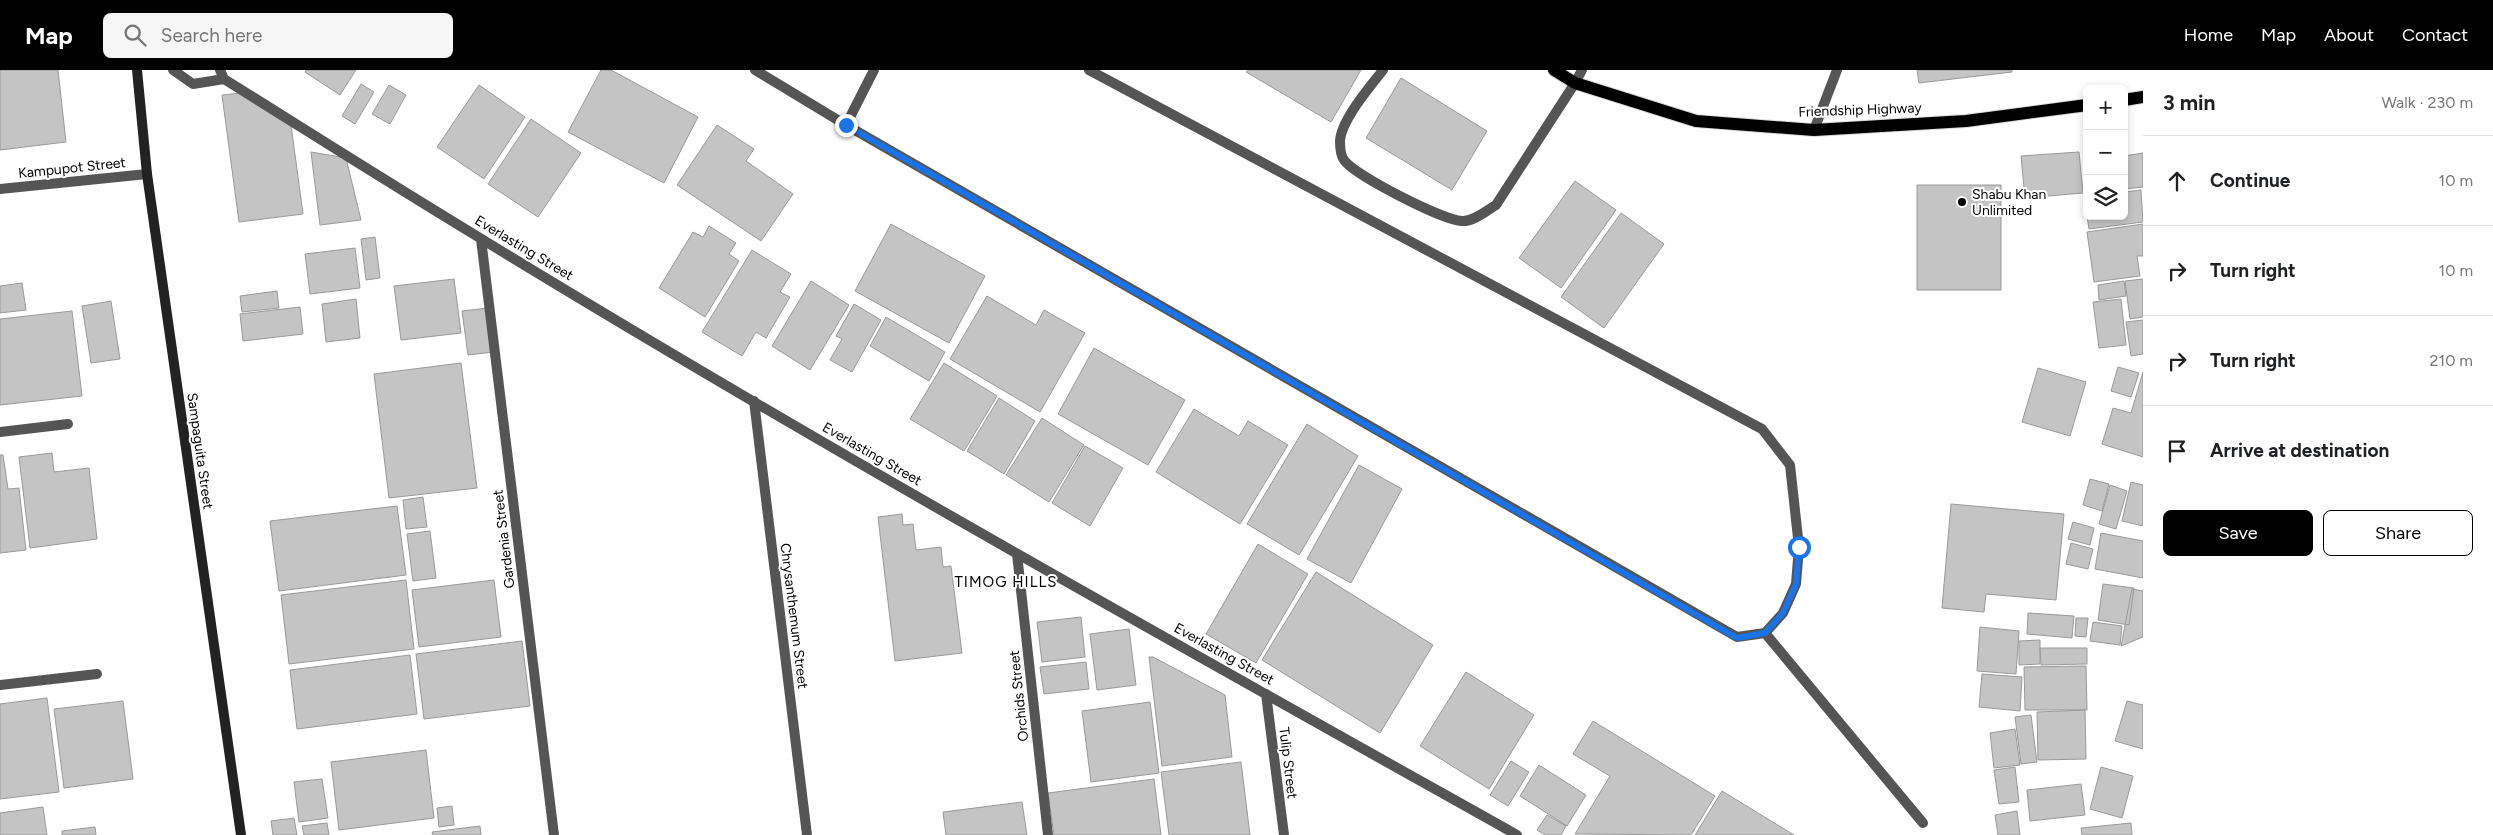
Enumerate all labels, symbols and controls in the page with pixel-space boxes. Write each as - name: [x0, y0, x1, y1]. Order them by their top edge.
- search box: [103, 13, 453, 58]
- text: Map: [25, 21, 73, 50]
- icon: search: [121, 21, 149, 49]
- text: Search here: [161, 24, 262, 47]
- text: Home: [2184, 24, 2233, 46]
- text: Map: [2261, 24, 2296, 46]
- text: About: [2324, 24, 2374, 46]
- text: Contact: [2402, 24, 2468, 46]
- map controls: [2083, 85, 2128, 220]
- button: +: [2083, 85, 2128, 130]
- text: 3 min: [2163, 90, 2215, 115]
- text: Walk · 230 m: [2381, 93, 2473, 112]
- street label: Friendship Highway: [1798, 99, 1923, 121]
- route end: [835, 114, 858, 137]
- button: −: [2083, 130, 2128, 175]
- street label: Kampupot Street: [17, 154, 127, 182]
- icon: ahead: [2163, 167, 2191, 195]
- text: Continue: [2210, 169, 2290, 192]
- text: 10 m: [2439, 171, 2473, 190]
- button: layers: [2083, 175, 2128, 220]
- place label: Shabu Khan Unlimited: [1972, 186, 2047, 219]
- marker: Shabu Khan Unlimited: [1956, 196, 1968, 208]
- street label: Everlasting Street: [472, 212, 576, 284]
- icon: right: [2163, 257, 2191, 285]
- text: Turn right: [2210, 259, 2296, 282]
- text: 10 m: [2439, 261, 2473, 280]
- icon: right: [2163, 347, 2191, 375]
- text: Turn right: [2210, 349, 2296, 372]
- text: 210 m: [2430, 351, 2473, 370]
- street label: Sampaguita Street: [183, 392, 217, 510]
- street label: Everlasting Street: [819, 419, 925, 489]
- icon: arrive: [2163, 437, 2191, 465]
- text: Arrive at destination: [2210, 439, 2389, 462]
- street label: Gardenia Street: [490, 489, 518, 589]
- button: Save: [2163, 510, 2313, 556]
- button: Share: [2323, 510, 2473, 556]
- route start: [1788, 536, 1811, 559]
- street label: Chrysanthemum Street: [777, 542, 811, 690]
- district label: TIMOG HILLS: [955, 573, 1057, 591]
- street label: Everlasting Street: [1171, 619, 1277, 689]
- street label: Orchids Street: [1006, 650, 1032, 742]
- street label: Tulip Street: [1275, 726, 1301, 800]

